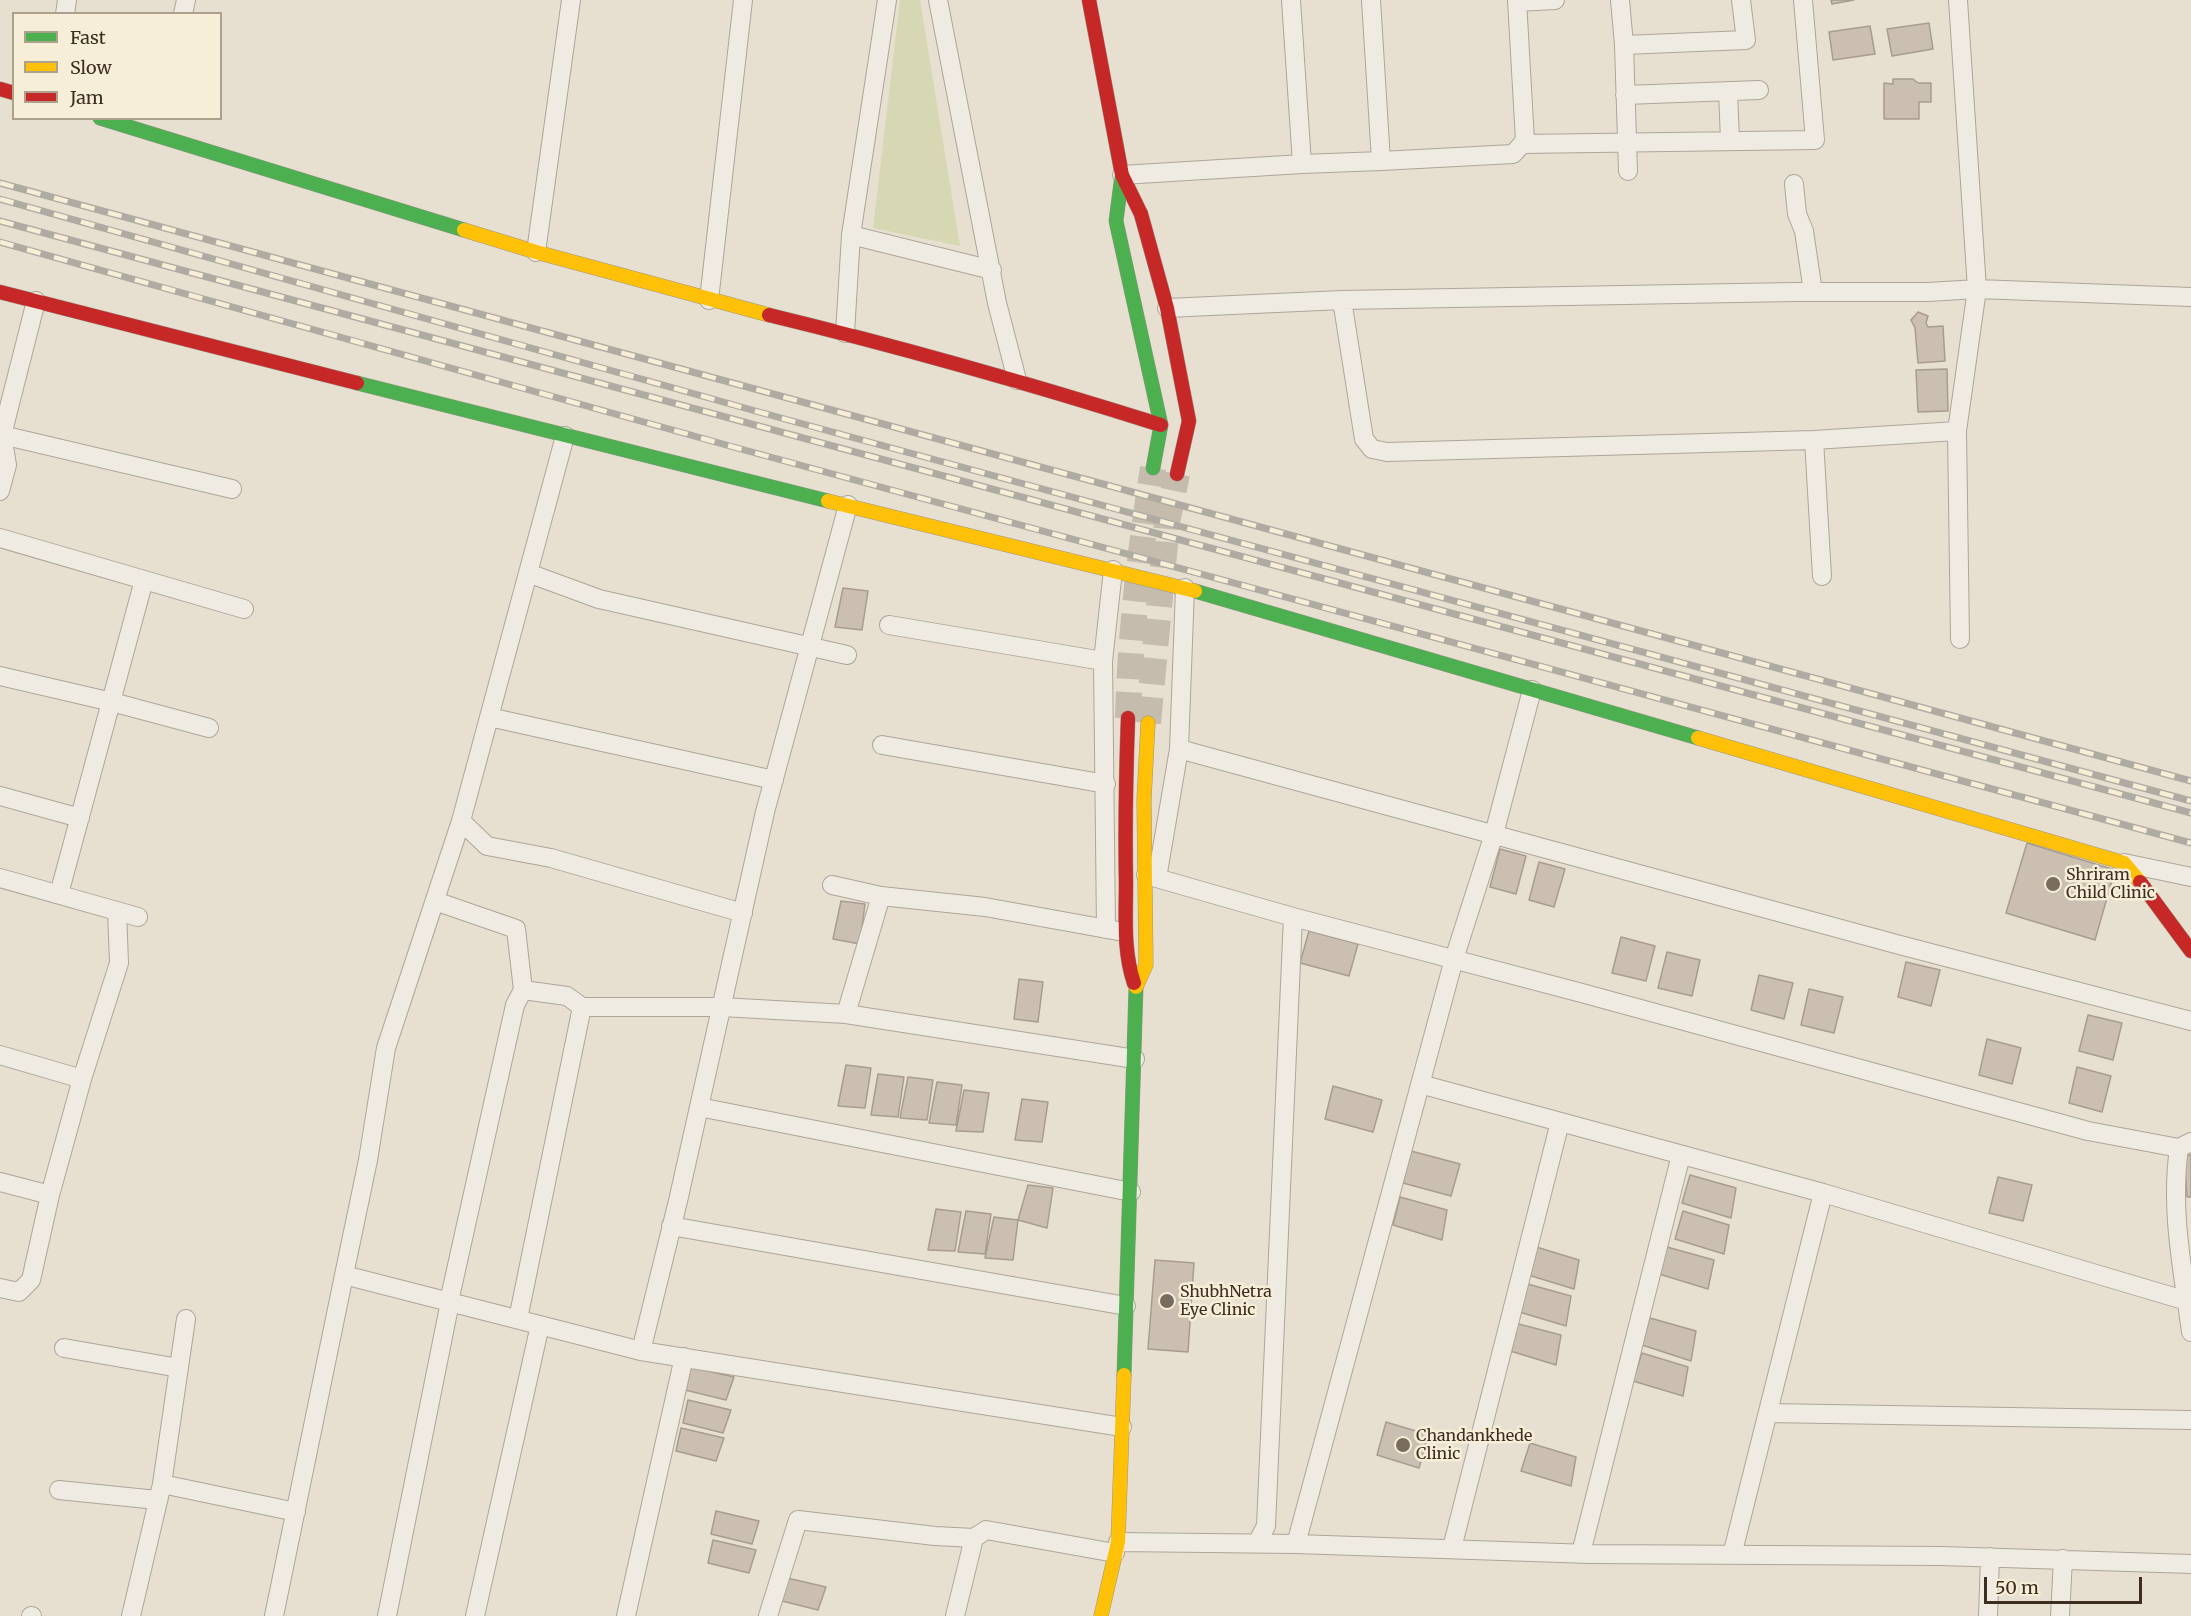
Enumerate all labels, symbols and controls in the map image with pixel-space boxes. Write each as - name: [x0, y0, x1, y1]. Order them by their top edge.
- legend: [12, 12, 222, 120]
- text: Fast: [70, 26, 106, 49]
- text: Slow: [70, 56, 112, 79]
- text: Jam: [70, 86, 104, 109]
- place label: Shriram Child Clinic: [2066, 865, 2155, 903]
- marker: Shriram Child Clinic: [2044, 875, 2062, 893]
- place label: ShubhNetra Eye Clinic: [1180, 1282, 1272, 1320]
- marker: ShubhNetra Eye Clinic: [1158, 1292, 1176, 1310]
- place label: Chandankhede Clinic: [1416, 1426, 1532, 1464]
- marker: Chandankhede Clinic: [1394, 1436, 1412, 1454]
- scale bar: [1987, 1565, 2144, 1603]
- text: 50 m: [1995, 1576, 2039, 1599]

